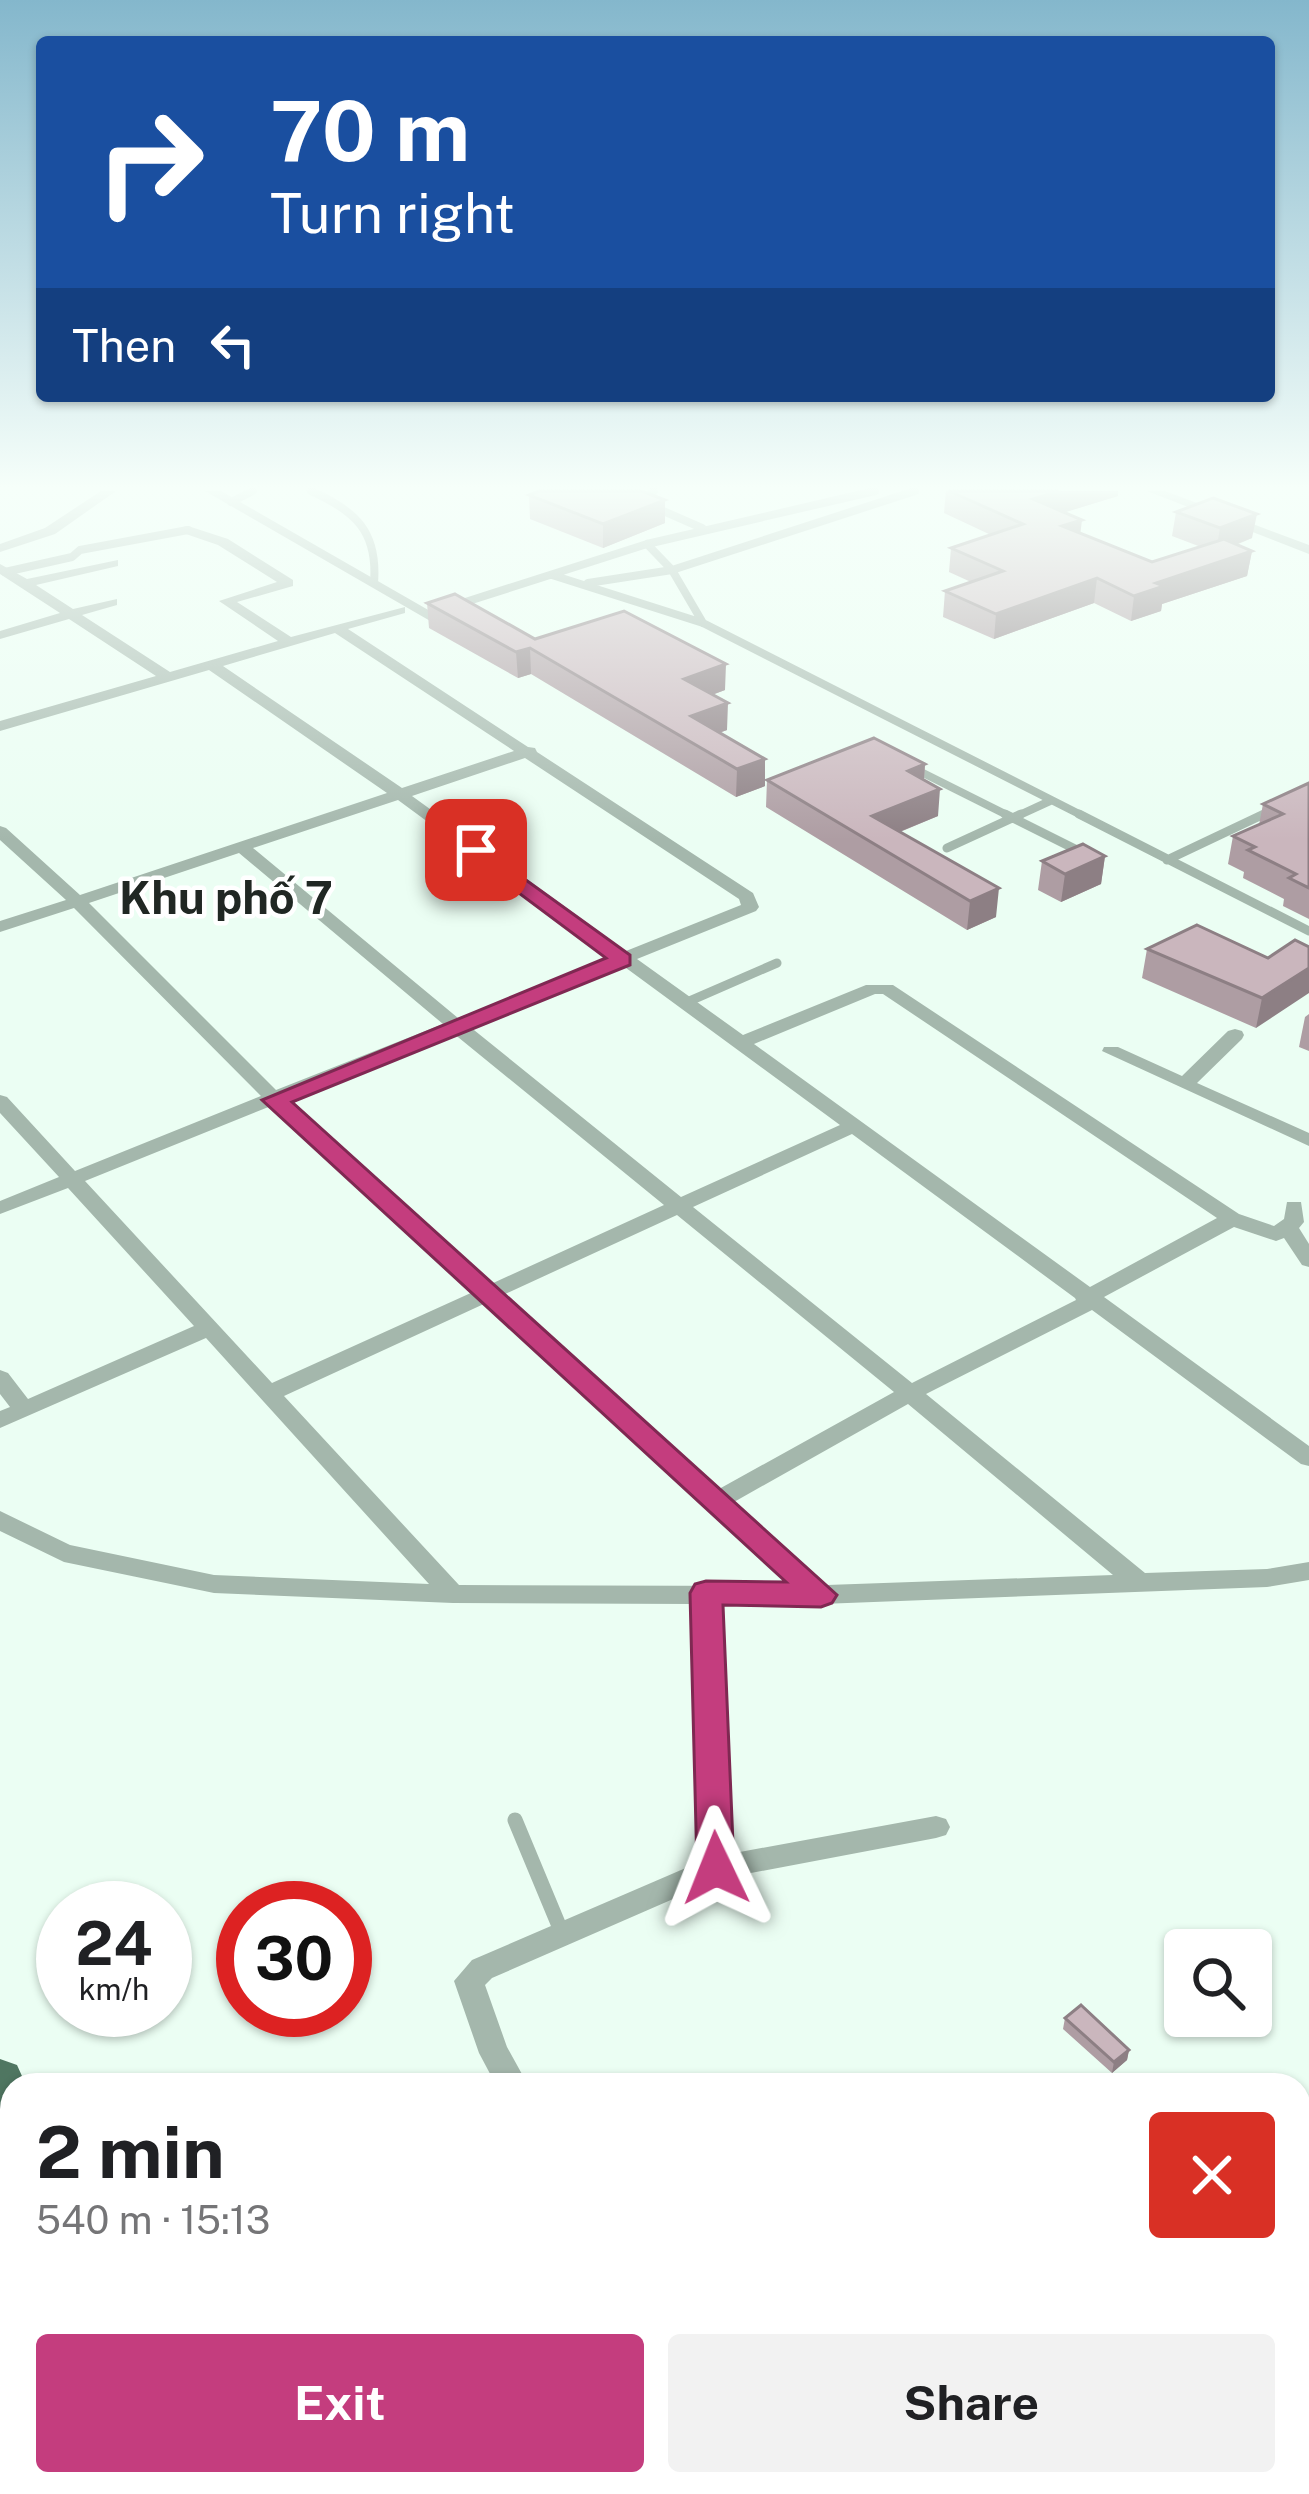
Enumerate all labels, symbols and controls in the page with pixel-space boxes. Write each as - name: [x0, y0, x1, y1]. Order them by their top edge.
- text: 70 m: [270, 81, 470, 180]
- icon: right: [72, 84, 228, 240]
- text: Turn right: [270, 182, 515, 245]
- icon: left: [200, 312, 266, 378]
- text: Then: [72, 319, 176, 372]
- pin: [425, 799, 527, 901]
- icon: arrive: [443, 817, 509, 883]
- district label: Khu phố 7: [119, 871, 333, 924]
- position arrow: [653, 1805, 779, 1931]
- speed limit sign: 30: [216, 1881, 372, 2037]
- text: 24: [75, 1908, 153, 1979]
- map controls: [1164, 1929, 1272, 2037]
- button: search: [1164, 1929, 1272, 2037]
- text: km/h: [79, 1971, 149, 2007]
- text: 2 min: [36, 2110, 225, 2194]
- button: close: [1149, 2112, 1275, 2238]
- text: 540 m · 15:13: [36, 2197, 270, 2243]
- button: Exit: [36, 2334, 644, 2472]
- button: Share: [668, 2334, 1275, 2472]

